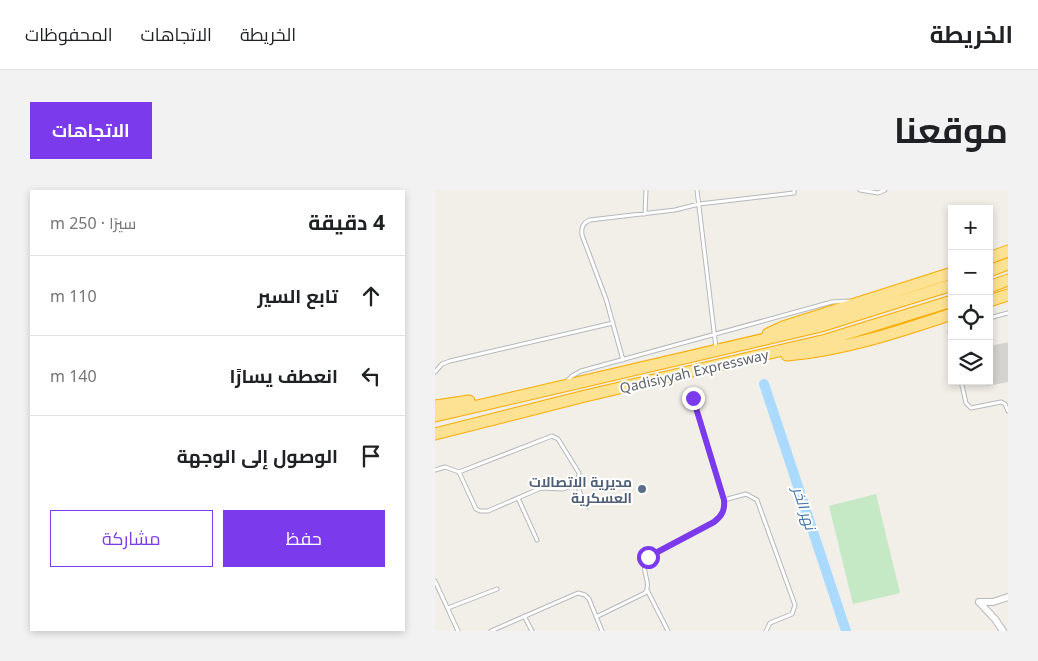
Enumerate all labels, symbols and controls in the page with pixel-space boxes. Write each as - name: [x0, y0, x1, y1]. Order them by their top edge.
- text: الخريطة: [930, 17, 1013, 50]
- text: المحفوظات: [25, 22, 113, 46]
- text: الاتجاهات: [141, 22, 212, 46]
- text: الخريطة: [240, 22, 296, 46]
- button: الاتجاهات: [30, 102, 152, 159]
- text: موقعنا: [894, 106, 1008, 153]
- map controls: [948, 205, 993, 385]
- button: +: [948, 205, 993, 250]
- text: 4 دقيقة: [308, 208, 385, 236]
- text: سيرًا · 250 m: [50, 212, 136, 234]
- button: −: [948, 250, 993, 295]
- icon: ahead: [357, 282, 385, 310]
- text: تابع السير: [258, 283, 338, 309]
- text: 110 m: [50, 285, 97, 307]
- button: locate: [948, 295, 993, 340]
- button: layers: [948, 340, 993, 385]
- street label: Qadisiyyah Expressway: [618, 344, 771, 397]
- icon: left: [357, 362, 385, 390]
- text: انعطف يسارًا: [229, 363, 338, 389]
- text: 140 m: [50, 365, 97, 387]
- route end: [682, 387, 705, 410]
- icon: arrive: [357, 442, 385, 470]
- text: الوصول إلى الوجهة: [177, 443, 338, 469]
- place label: مديرية الاتصالات العسكرية: [529, 472, 632, 507]
- water label: نهر الخر: [788, 482, 822, 534]
- marker: مديرية الاتصالات العسكرية: [636, 483, 648, 495]
- button: مشاركة: [50, 510, 213, 567]
- button: حفظ: [223, 510, 385, 567]
- route start: [637, 546, 660, 569]

